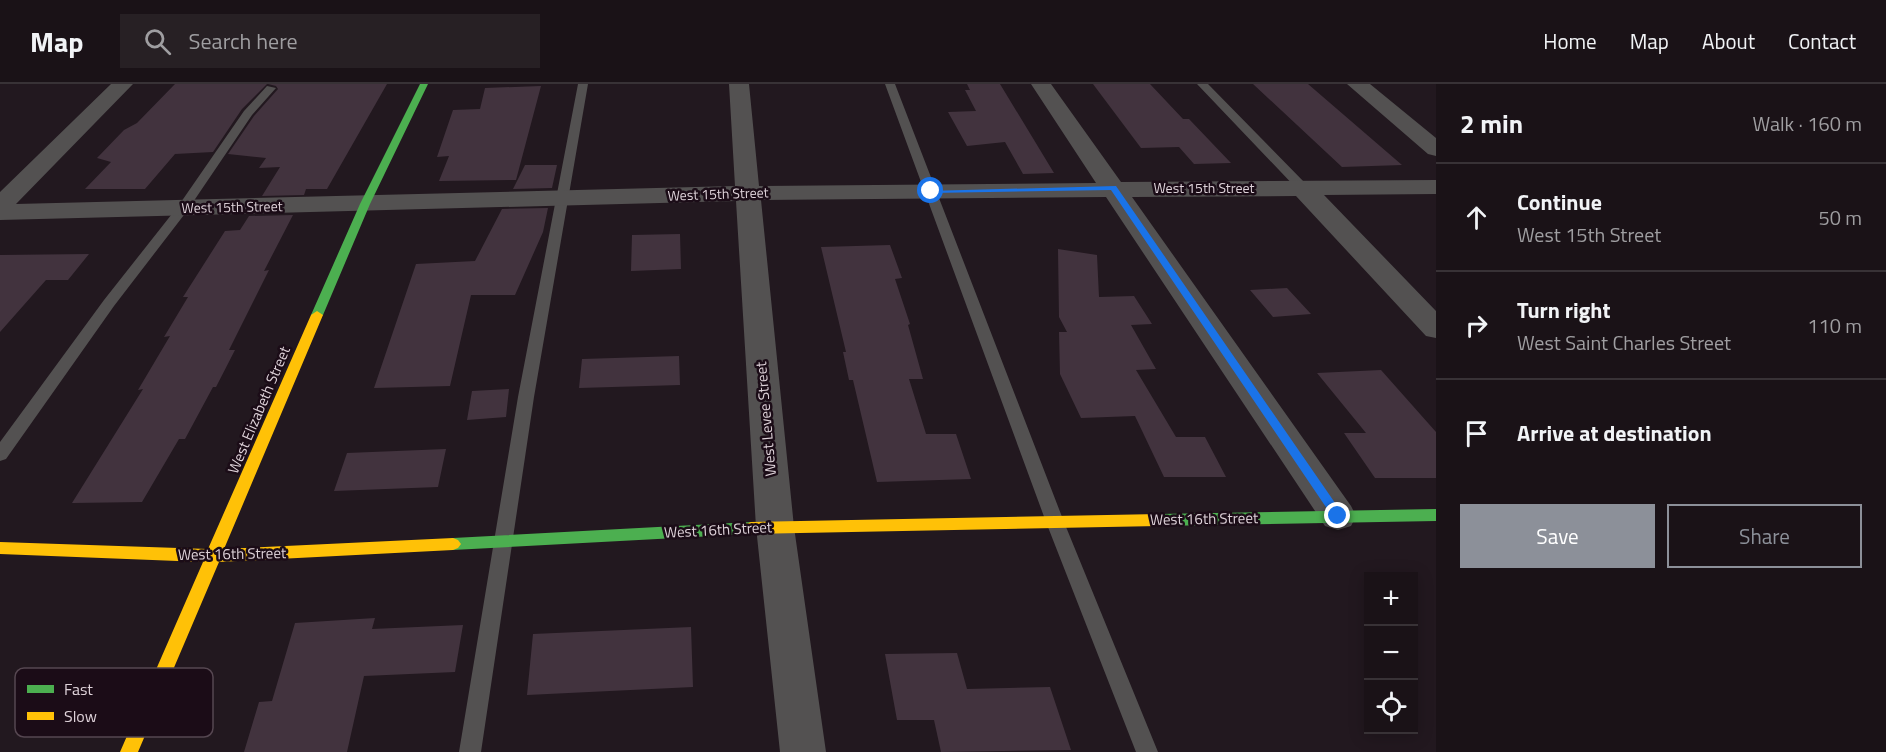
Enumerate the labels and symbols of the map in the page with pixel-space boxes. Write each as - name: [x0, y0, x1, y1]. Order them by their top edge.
- route start: [917, 177, 943, 203]
- street label: West 15th Street: [1154, 177, 1255, 198]
- street label: West 15th Street: [667, 181, 769, 206]
- street label: West 15th Street: [181, 195, 283, 218]
- street label: West Elizabeth Street: [221, 342, 296, 477]
- street label: West Levee Street: [749, 360, 782, 477]
- route end: [1324, 502, 1350, 528]
- street label: West 16th Street: [1150, 506, 1259, 531]
- street label: West 16th Street: [663, 515, 773, 544]
- street label: West 16th Street: [178, 541, 287, 566]
- legend: [15, 668, 213, 737]
- text: Fast: [64, 677, 93, 701]
- text: Slow: [64, 704, 97, 728]

